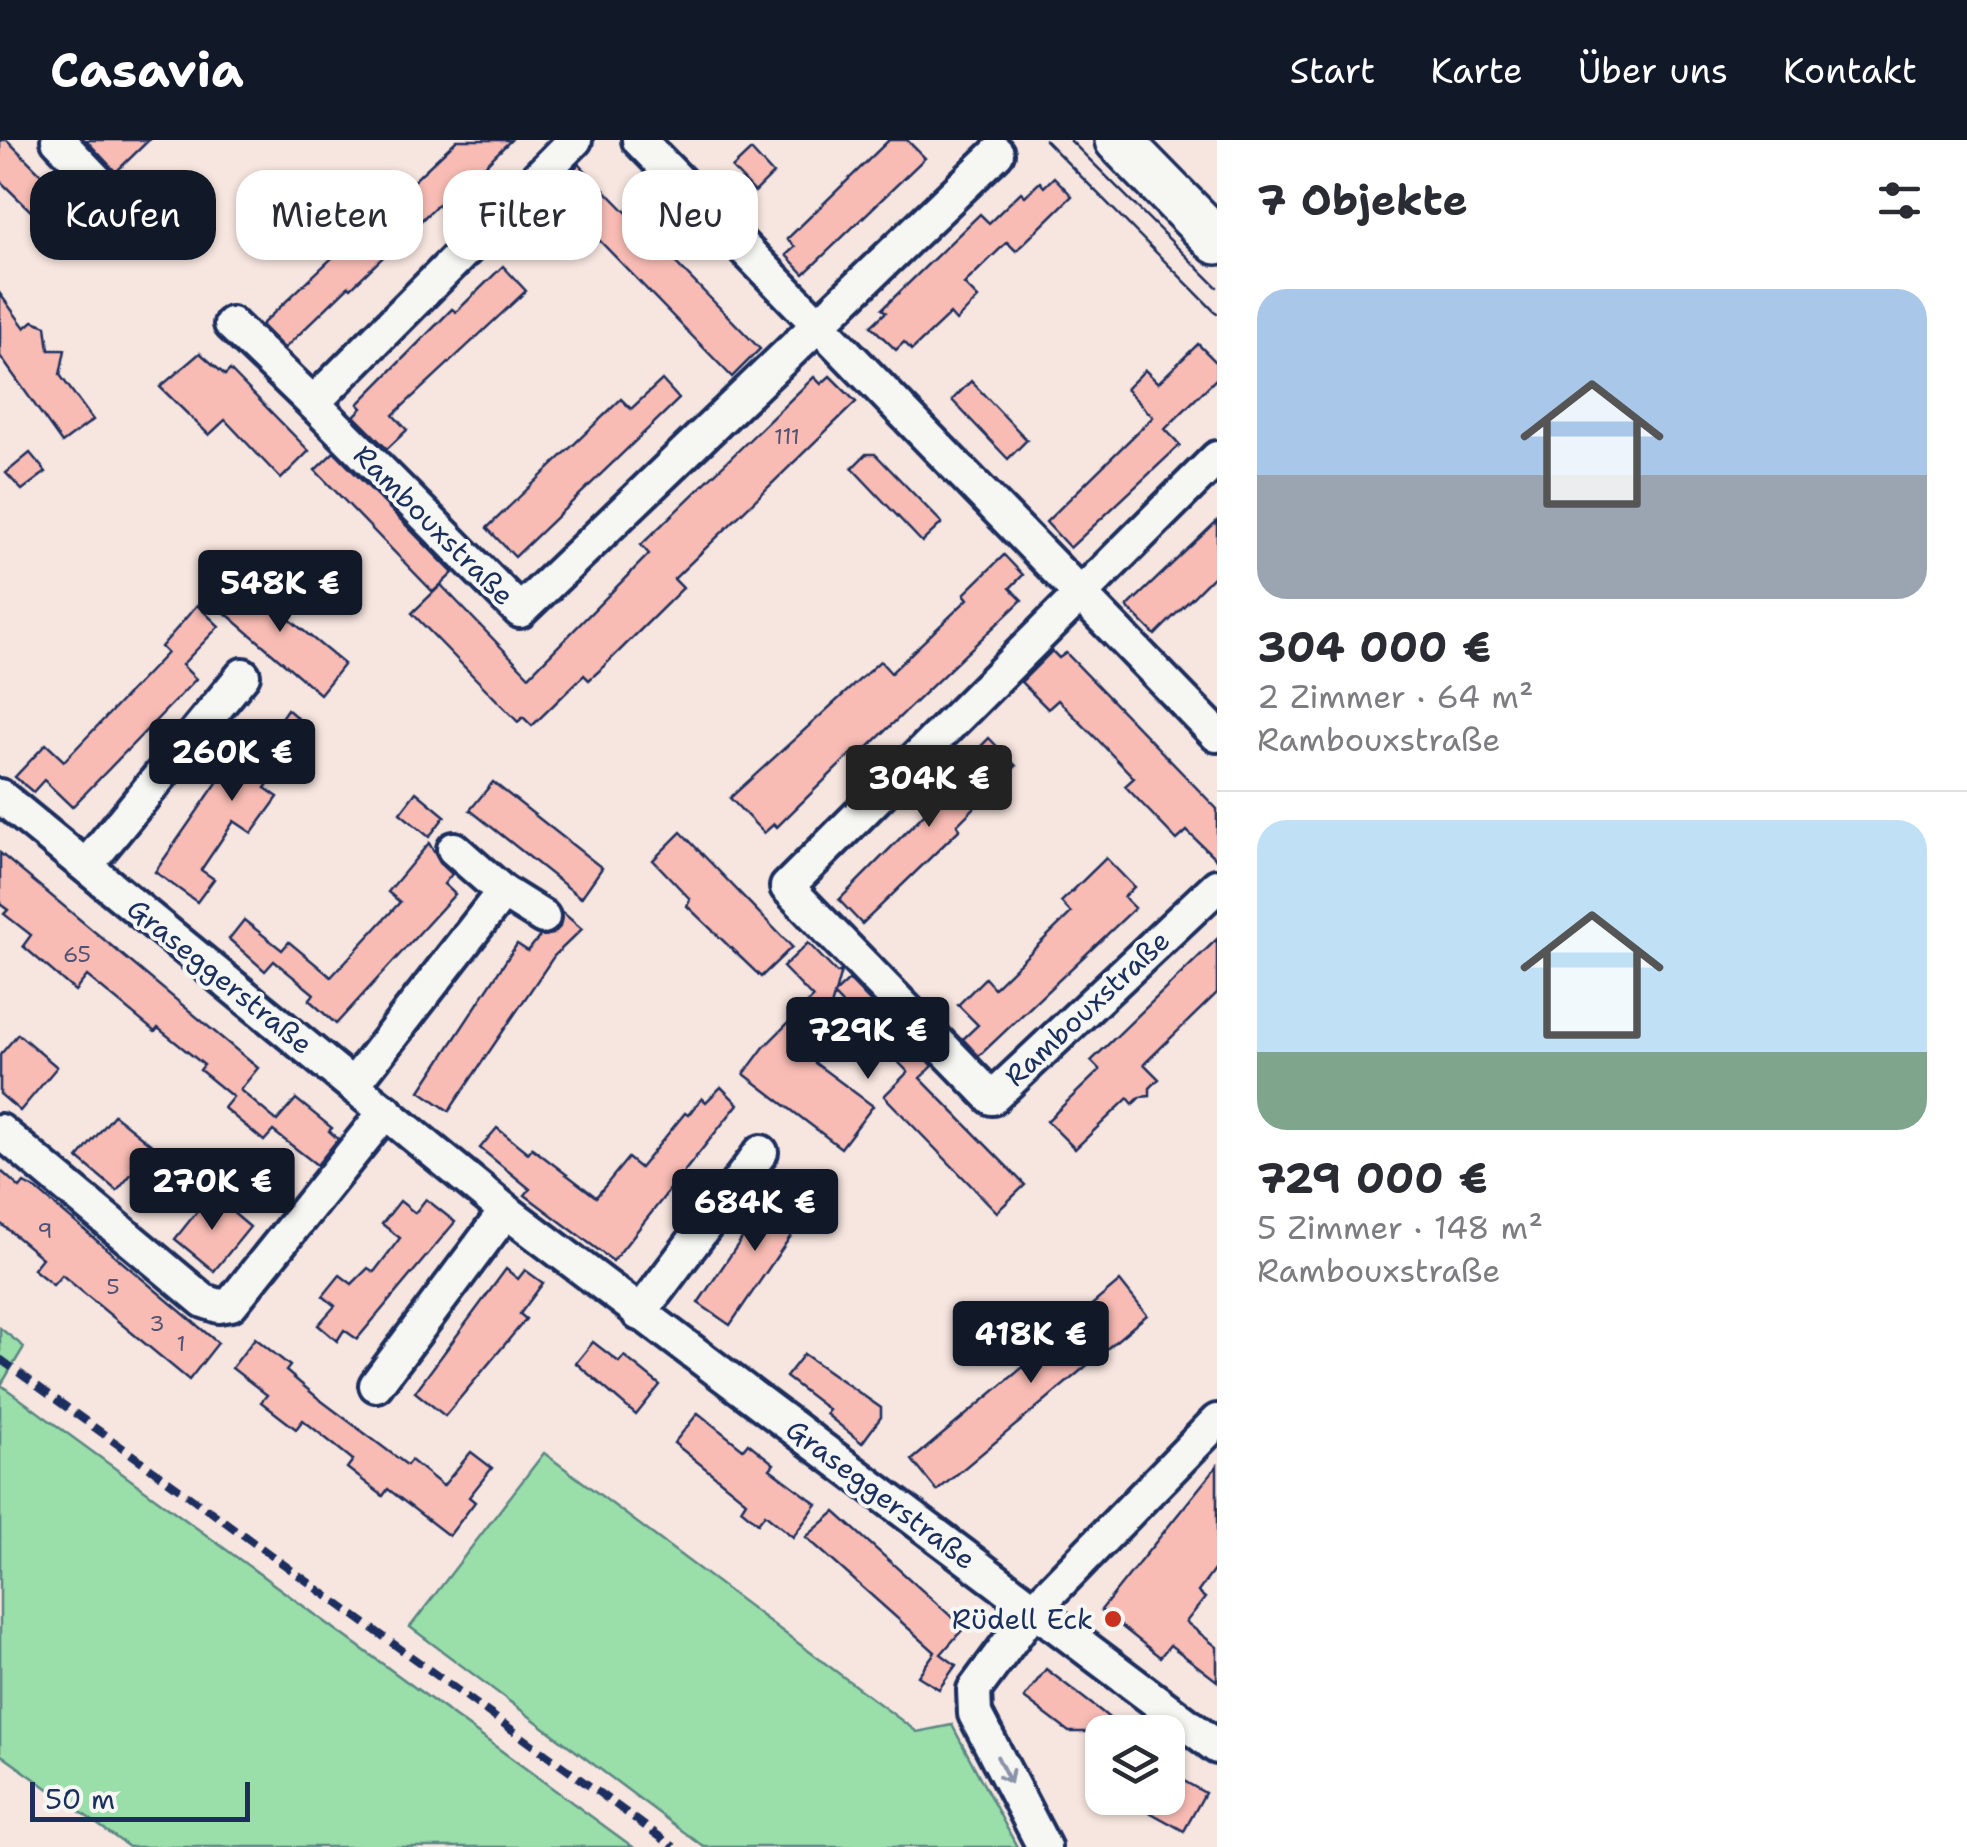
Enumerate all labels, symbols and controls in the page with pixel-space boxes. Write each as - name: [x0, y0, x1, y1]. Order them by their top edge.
- text: Casavia: [50, 38, 244, 102]
- text: Start: [1290, 47, 1375, 94]
- text: Karte: [1430, 47, 1523, 94]
- text: Über uns: [1578, 47, 1728, 94]
- text: Kontakt: [1783, 47, 1917, 94]
- chip: Kaufen: [30, 170, 216, 260]
- chip: Mieten: [236, 170, 423, 260]
- chip: Filter: [443, 170, 602, 260]
- chip: Neu: [622, 170, 758, 260]
- text: 7 Objekte: [1257, 172, 1468, 228]
- icon: filters: [1872, 173, 1927, 228]
- icon: home: [1502, 354, 1682, 534]
- house number: 111: [774, 422, 800, 451]
- street label: Rambouxstraße: [345, 436, 523, 614]
- pin: 548K €: [199, 550, 361, 635]
- text: 548K €: [220, 561, 340, 604]
- text: 304 000 €: [1257, 619, 1491, 675]
- text: 2 Zimmer · 64 m²: [1257, 675, 1533, 718]
- text: Rambouxstraße: [1257, 718, 1500, 761]
- pin: 260K €: [151, 719, 313, 804]
- text: 260K €: [171, 730, 293, 773]
- pin: 304K €: [848, 745, 1010, 830]
- text: 304K €: [868, 756, 990, 799]
- icon: home: [1502, 885, 1682, 1065]
- street label: Graseggerstraße: [119, 889, 321, 1063]
- street label: Rambouxstraße: [996, 922, 1178, 1094]
- house number: 65: [63, 940, 91, 969]
- pin: 729K €: [787, 997, 949, 1082]
- text: 729K €: [808, 1008, 928, 1051]
- pin: 270K €: [131, 1148, 293, 1233]
- text: 729 000 €: [1257, 1150, 1488, 1206]
- text: 270K €: [152, 1159, 272, 1202]
- pin: 684K €: [674, 1169, 836, 1254]
- text: 684K €: [694, 1180, 816, 1223]
- text: 5 Zimmer · 148 m²: [1257, 1206, 1543, 1249]
- house number: 9: [37, 1216, 53, 1245]
- text: Rambouxstraße: [1257, 1249, 1500, 1292]
- house number: 5: [106, 1272, 120, 1301]
- pin: 418K €: [950, 1301, 1112, 1386]
- house number: 3: [149, 1309, 165, 1338]
- text: 418K €: [975, 1312, 1087, 1355]
- house number: 1: [176, 1329, 186, 1358]
- street label: Graseggerstraße: [778, 1410, 984, 1578]
- place label: Rüdell Eck: [952, 1600, 1093, 1638]
- marker: Rüdell Eck: [1102, 1608, 1124, 1630]
- map controls: [1085, 1715, 1185, 1815]
- button: layers: [1085, 1715, 1185, 1815]
- one-way arrow: [995, 1755, 1014, 1784]
- scale bar: [30, 1777, 250, 1822]
- text: 50 m: [45, 1780, 115, 1818]

